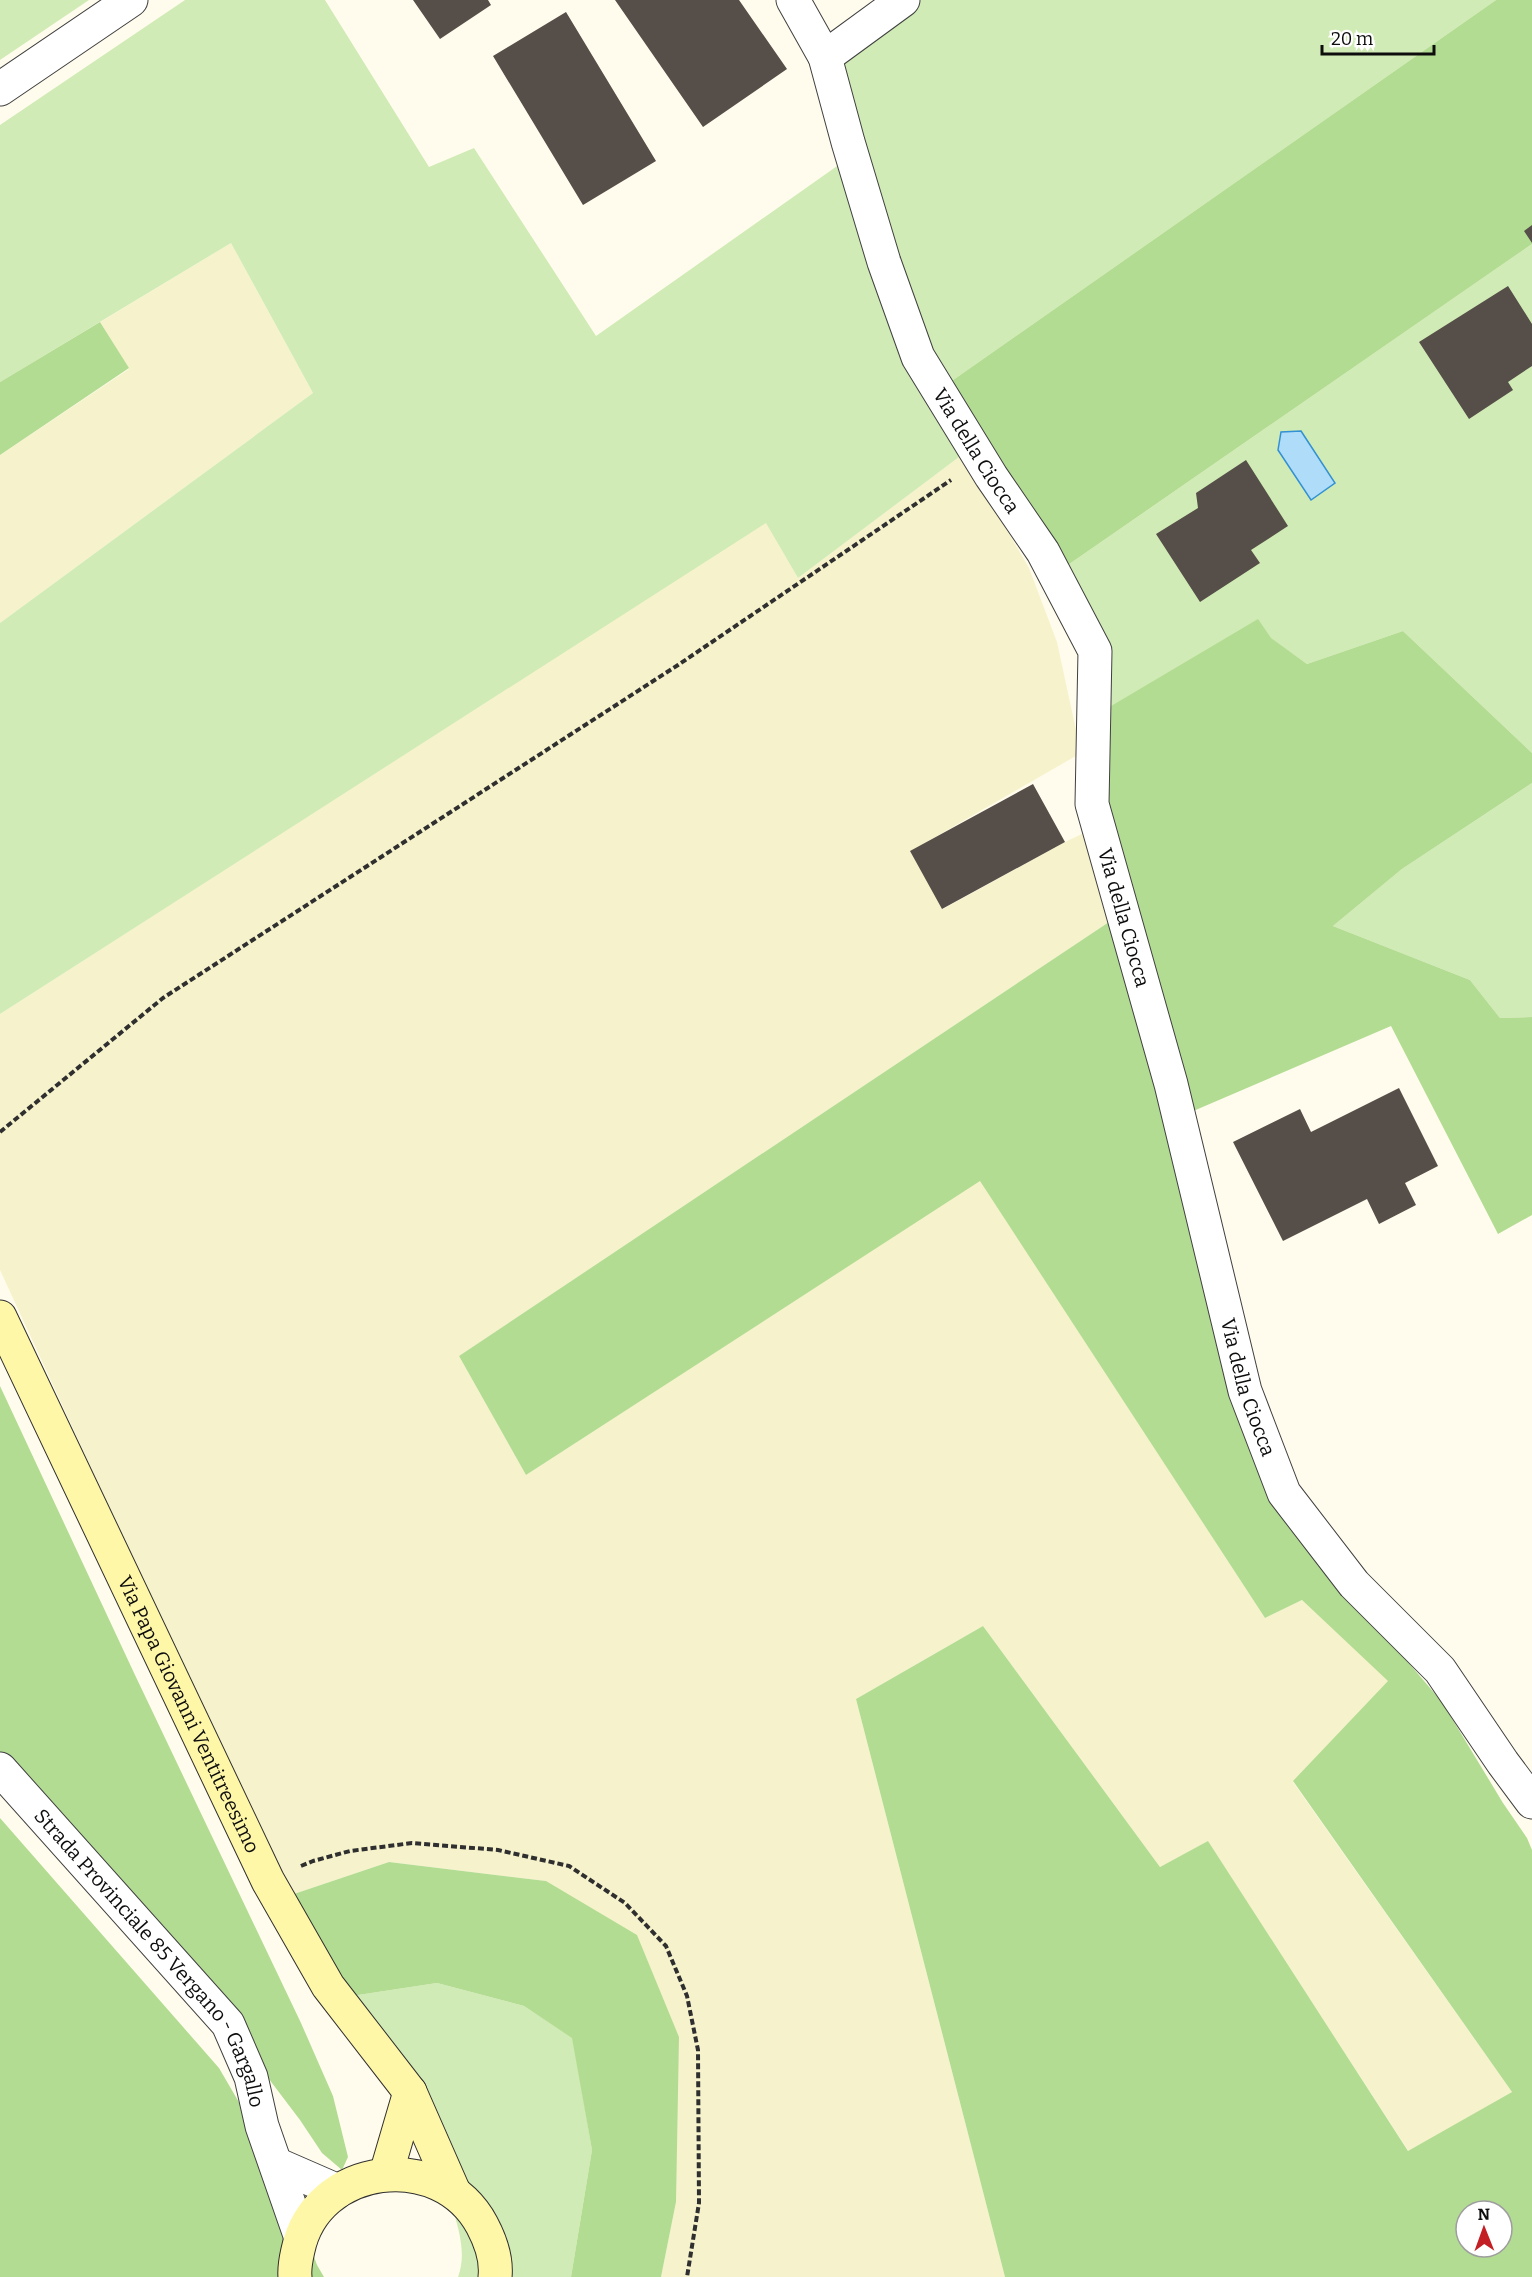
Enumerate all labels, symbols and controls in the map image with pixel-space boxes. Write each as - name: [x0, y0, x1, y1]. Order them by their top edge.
- scale bar: [1322, 18, 1434, 56]
- text: 20 m: [1331, 28, 1373, 50]
- street label: Via della Ciocca: [928, 384, 1025, 518]
- street label: Via della Ciocca: [1093, 845, 1155, 990]
- street label: Via della Ciocca: [1216, 1316, 1281, 1460]
- street label: Via Papa Giovanni Ventitreesimo: [113, 1572, 265, 1857]
- street label: Strada Provinciale 85 Vergano - Gargallo: [29, 1804, 269, 2110]
- north arrow: [1454, 2199, 1514, 2259]
- text: N: [1477, 2205, 1490, 2224]

